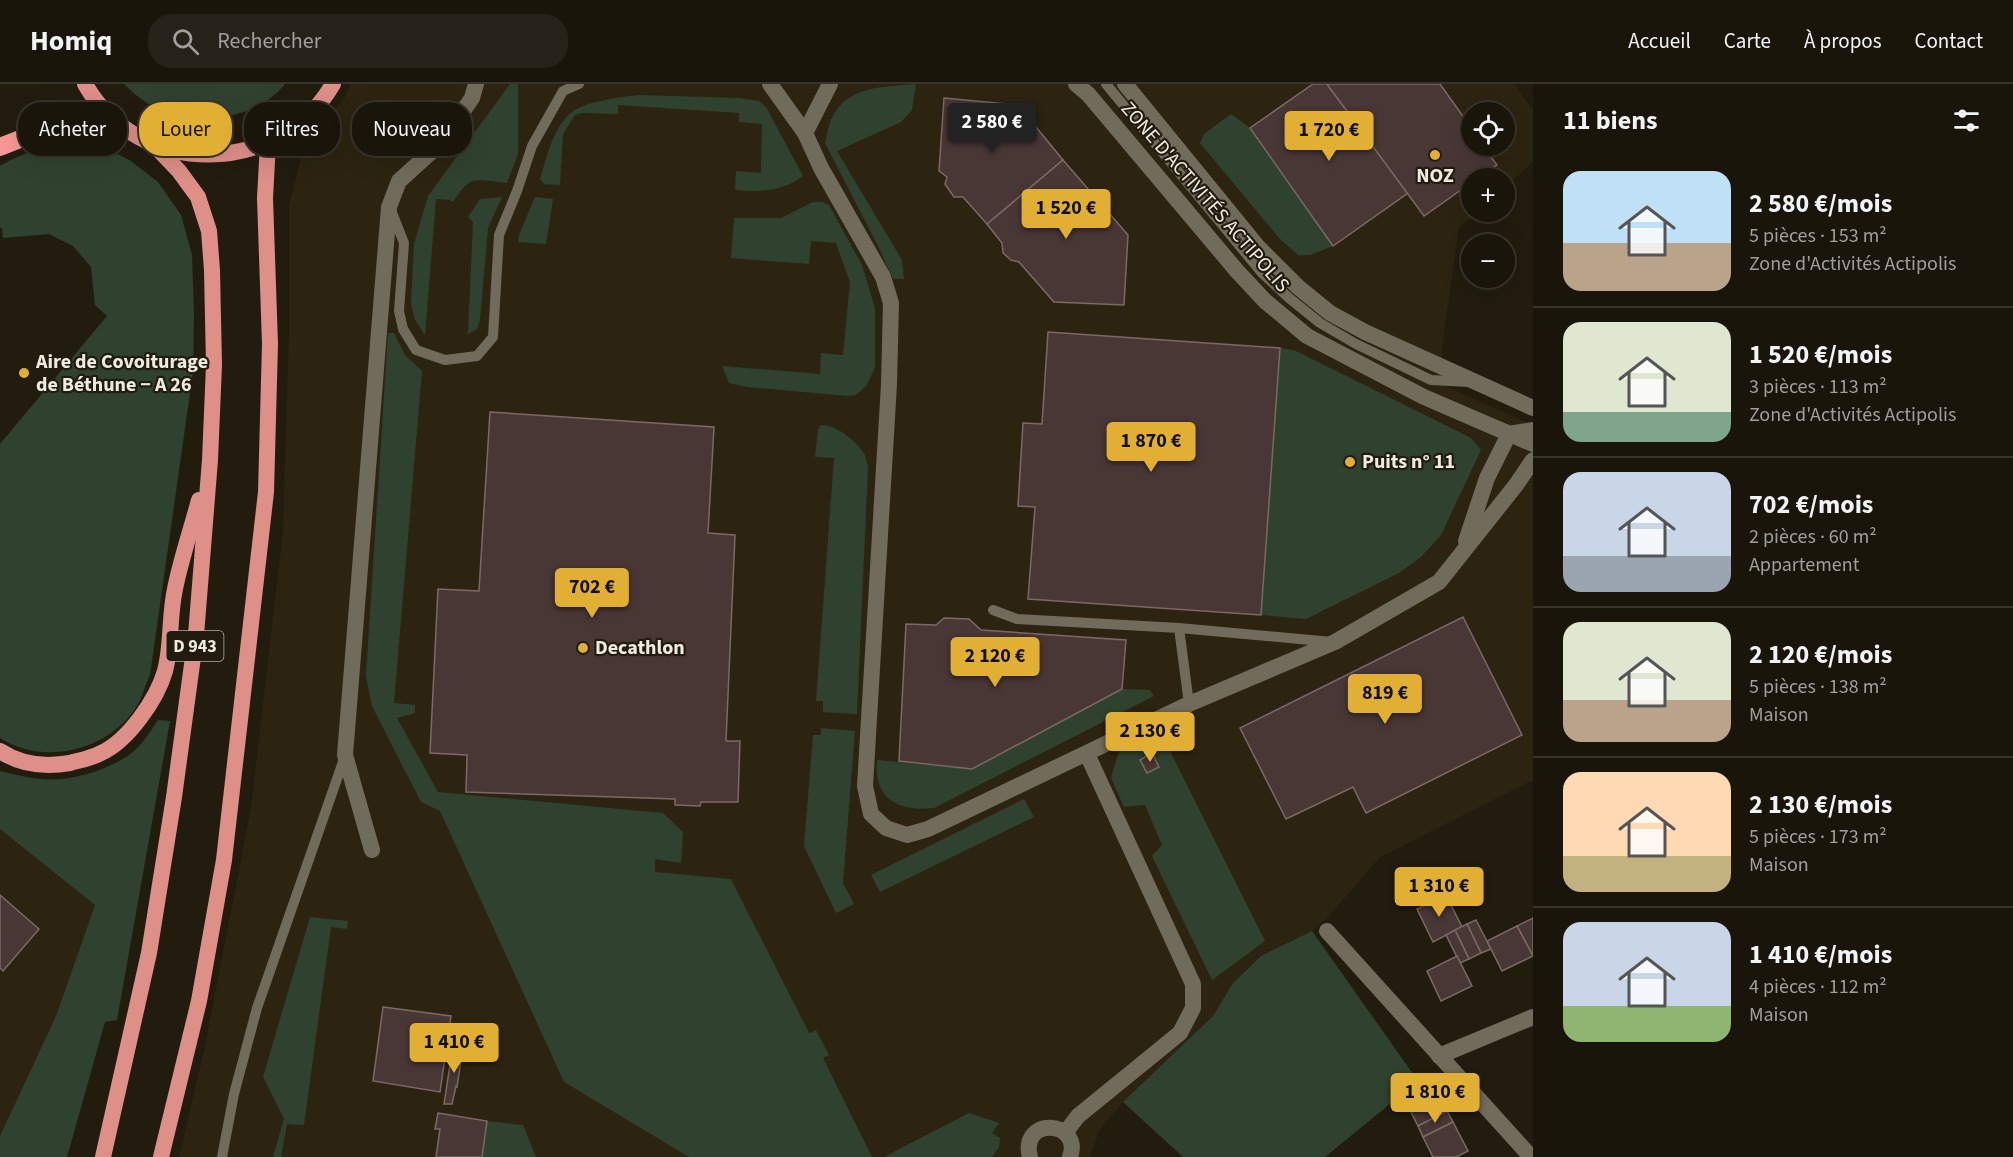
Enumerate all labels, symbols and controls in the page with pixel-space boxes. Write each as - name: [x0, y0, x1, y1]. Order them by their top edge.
- search box: [148, 14, 568, 68]
- text: Homiq: [30, 21, 112, 61]
- icon: search: [169, 25, 202, 58]
- text: Rechercher: [217, 25, 321, 57]
- text: Accueil: [1628, 26, 1691, 56]
- text: Carte: [1724, 26, 1771, 56]
- text: À propos: [1804, 26, 1881, 56]
- text: Contact: [1914, 26, 1983, 56]
- street label: ZONE D'ACTIVITÉS ACTIPOLIS: [1114, 96, 1296, 298]
- chip: Acheter: [18, 102, 127, 156]
- chip: Louer: [139, 102, 232, 156]
- chip: Filtres: [244, 102, 340, 156]
- chip: Nouveau: [352, 102, 472, 156]
- map controls: [1461, 102, 1515, 288]
- button: locate: [1461, 102, 1515, 156]
- text: 11 biens: [1563, 102, 1658, 139]
- pin: 2 580 €: [937, 103, 1047, 154]
- icon: filters: [1950, 104, 1983, 137]
- text: 2 580 €: [962, 108, 1022, 136]
- pin: 1 720 €: [1274, 111, 1384, 162]
- text: 1 720 €: [1299, 116, 1359, 144]
- marker: NOZ: [1428, 148, 1442, 162]
- place label: NOZ: [1416, 162, 1454, 190]
- button: +: [1461, 168, 1515, 222]
- text: 2 580 €/mois: [1749, 185, 1892, 222]
- pin: 1 520 €: [1011, 189, 1121, 240]
- text: 1 520 €: [1036, 194, 1096, 222]
- icon: home: [1611, 195, 1683, 267]
- text: 5 pièces · 153 m²: [1749, 222, 1887, 250]
- button: −: [1461, 234, 1515, 288]
- text: Zone d'Activités Actipolis: [1749, 250, 1956, 278]
- text: 1 520 €/mois: [1749, 336, 1892, 373]
- icon: home: [1611, 346, 1683, 418]
- place label: Aire de Covoiturage de Béthune − A 26: [35, 348, 208, 399]
- marker: Aire de Covoiturage de Béthune − A 26: [17, 366, 31, 380]
- text: 3 pièces · 113 m²: [1749, 373, 1887, 401]
- text: Zone d'Activités Actipolis: [1749, 401, 1956, 429]
- pin: 1 870 €: [1096, 422, 1206, 473]
- text: 1 870 €: [1121, 427, 1181, 455]
- place label: Puits n° 11: [1362, 448, 1455, 476]
- marker: Puits n° 11: [1343, 455, 1357, 469]
- text: 702 €/mois: [1749, 486, 1873, 523]
- icon: home: [1611, 496, 1683, 568]
- text: 2 pièces · 60 m²: [1749, 523, 1877, 551]
- text: Appartement: [1749, 551, 1859, 579]
- pin: 702 €: [550, 568, 634, 619]
- text: 702 €: [569, 573, 615, 601]
- road number: D 943: [166, 631, 224, 661]
- place label: Decathlon: [595, 634, 685, 662]
- text: 2 120 €/mois: [1749, 636, 1892, 673]
- pin: 2 120 €: [940, 637, 1050, 688]
- marker: Decathlon: [576, 641, 590, 655]
- text: 2 120 €: [965, 642, 1025, 670]
- icon: home: [1611, 646, 1683, 718]
- text: 5 pièces · 138 m²: [1749, 673, 1887, 701]
- pin: 819 €: [1343, 674, 1427, 725]
- text: 819 €: [1362, 679, 1408, 707]
- text: Maison: [1749, 701, 1809, 729]
- pin: 2 130 €: [1095, 712, 1205, 763]
- text: 2 130 €: [1120, 717, 1180, 745]
- text: 2 130 €/mois: [1749, 786, 1892, 823]
- icon: home: [1611, 796, 1683, 868]
- text: 5 pièces · 173 m²: [1749, 823, 1887, 851]
- text: Maison: [1749, 851, 1809, 879]
- pin: 1 310 €: [1384, 867, 1494, 918]
- text: 1 310 €: [1409, 872, 1469, 900]
- text: 1 410 €/mois: [1749, 936, 1892, 973]
- icon: home: [1611, 946, 1683, 1018]
- text: 4 pièces · 112 m²: [1749, 973, 1887, 1001]
- text: Maison: [1749, 1001, 1809, 1029]
- pin: 1 410 €: [399, 1023, 509, 1074]
- text: 1 410 €: [424, 1028, 484, 1056]
- pin: 1 810 €: [1380, 1073, 1490, 1124]
- text: 1 810 €: [1405, 1078, 1465, 1106]

